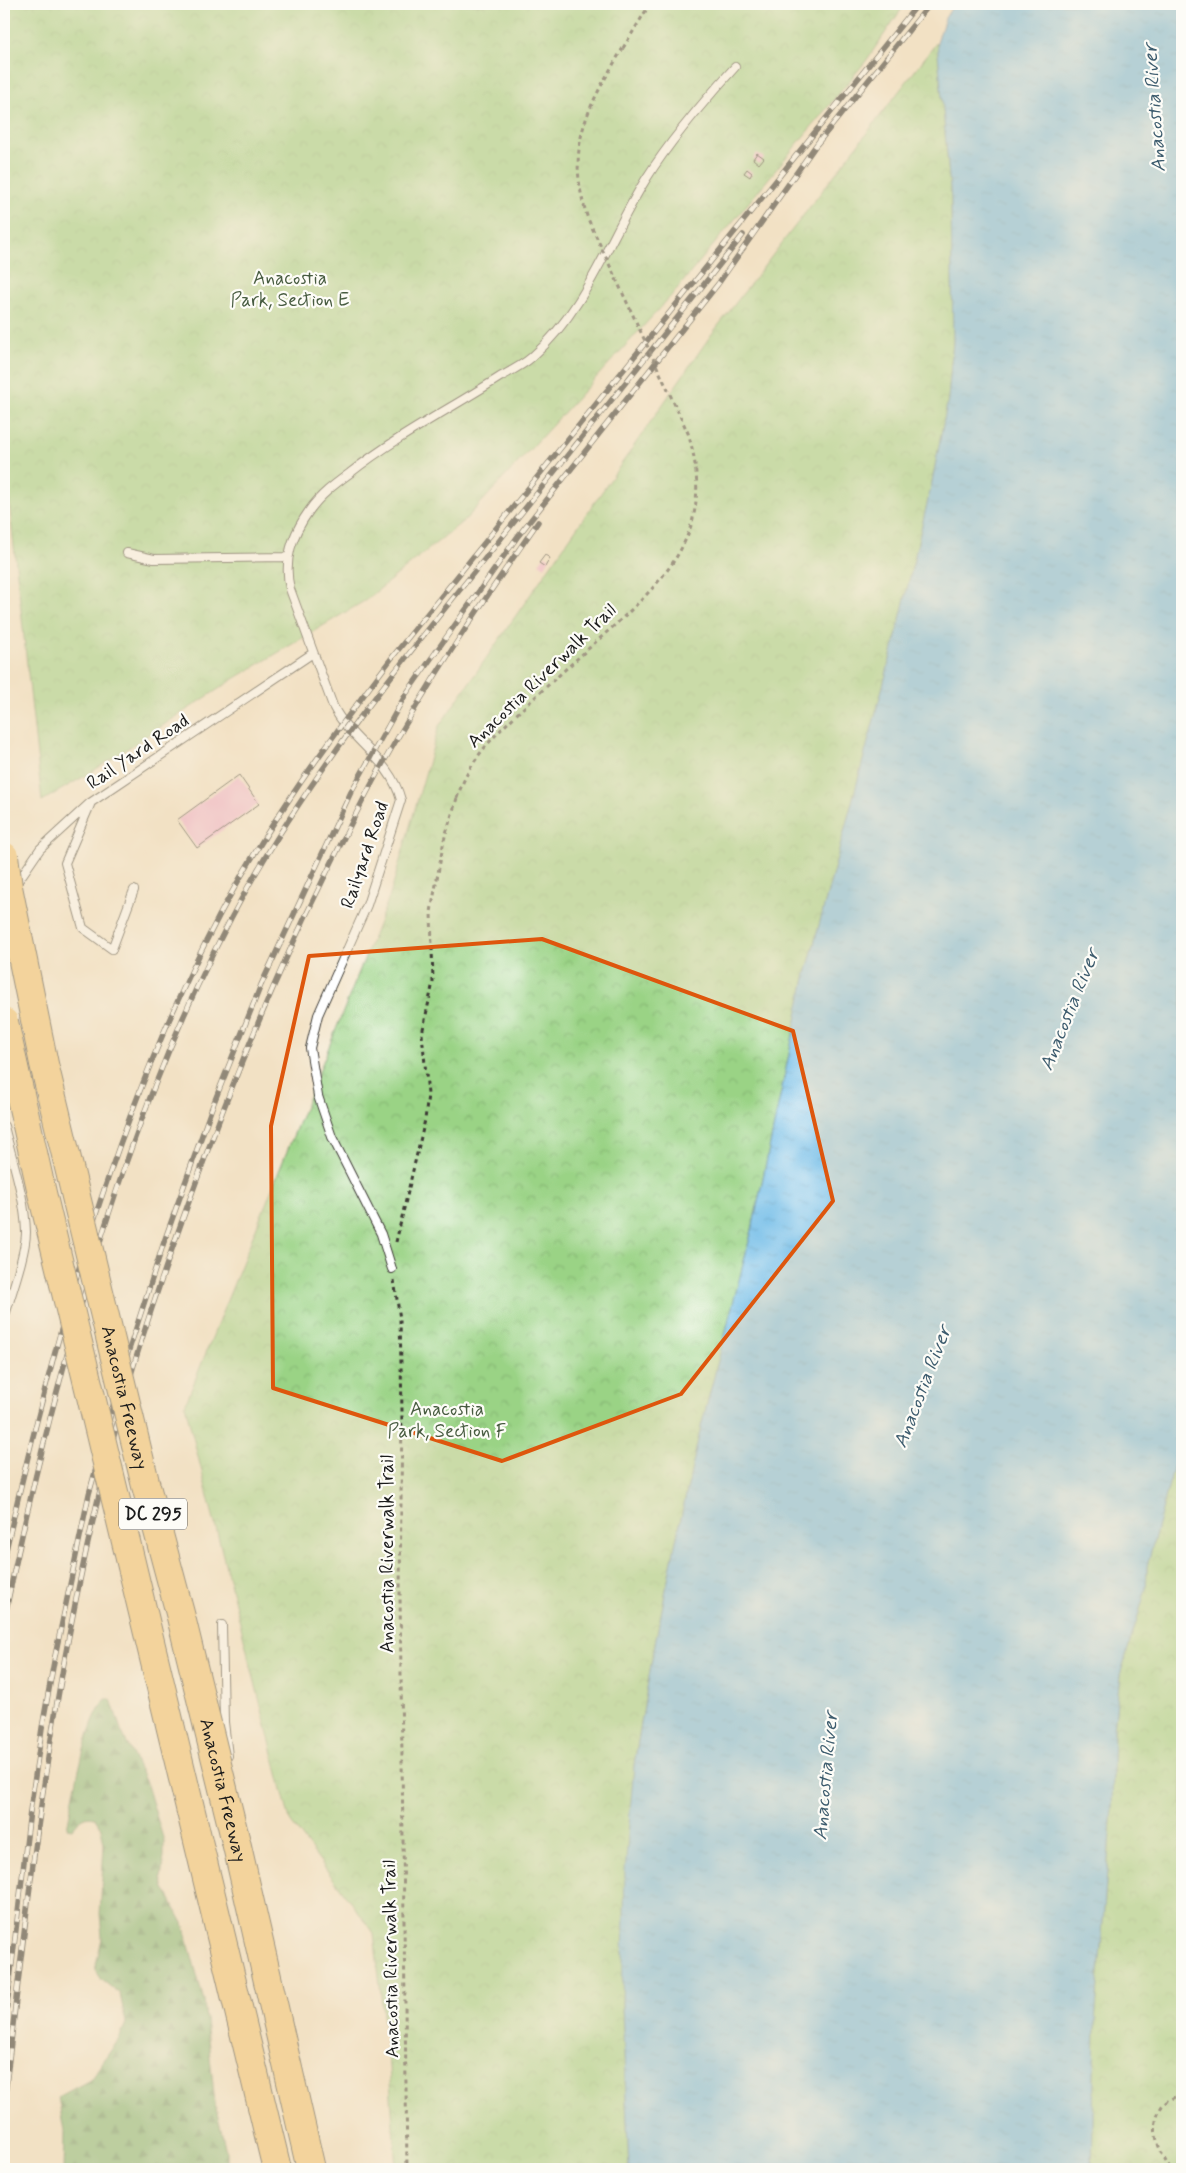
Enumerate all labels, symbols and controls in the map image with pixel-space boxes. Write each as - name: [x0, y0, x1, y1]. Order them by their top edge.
- water label: Anacostia River: [1137, 40, 1173, 173]
- park label: Anacostia Park, Section E: [230, 266, 350, 313]
- street label: Anacostia Riverwalk Trail: [462, 598, 622, 754]
- street label: Rail Yard Road: [82, 708, 194, 796]
- street label: Railyard Road: [335, 798, 395, 912]
- water label: Anacostia River: [1033, 943, 1108, 1075]
- water label: Anacostia River: [887, 1320, 960, 1452]
- street label: Anacostia Freeway: [95, 1323, 154, 1472]
- park label: Anacostia Park, Section F: [388, 1397, 506, 1444]
- street label: Anacostia Riverwalk Trail: [375, 1455, 400, 1653]
- road number: DC 295: [119, 1498, 187, 1530]
- water label: Anacostia River: [807, 1708, 845, 1841]
- street label: Anacostia Freeway: [194, 1716, 253, 1865]
- street label: Anacostia Riverwalk Trail: [377, 1860, 405, 2058]

